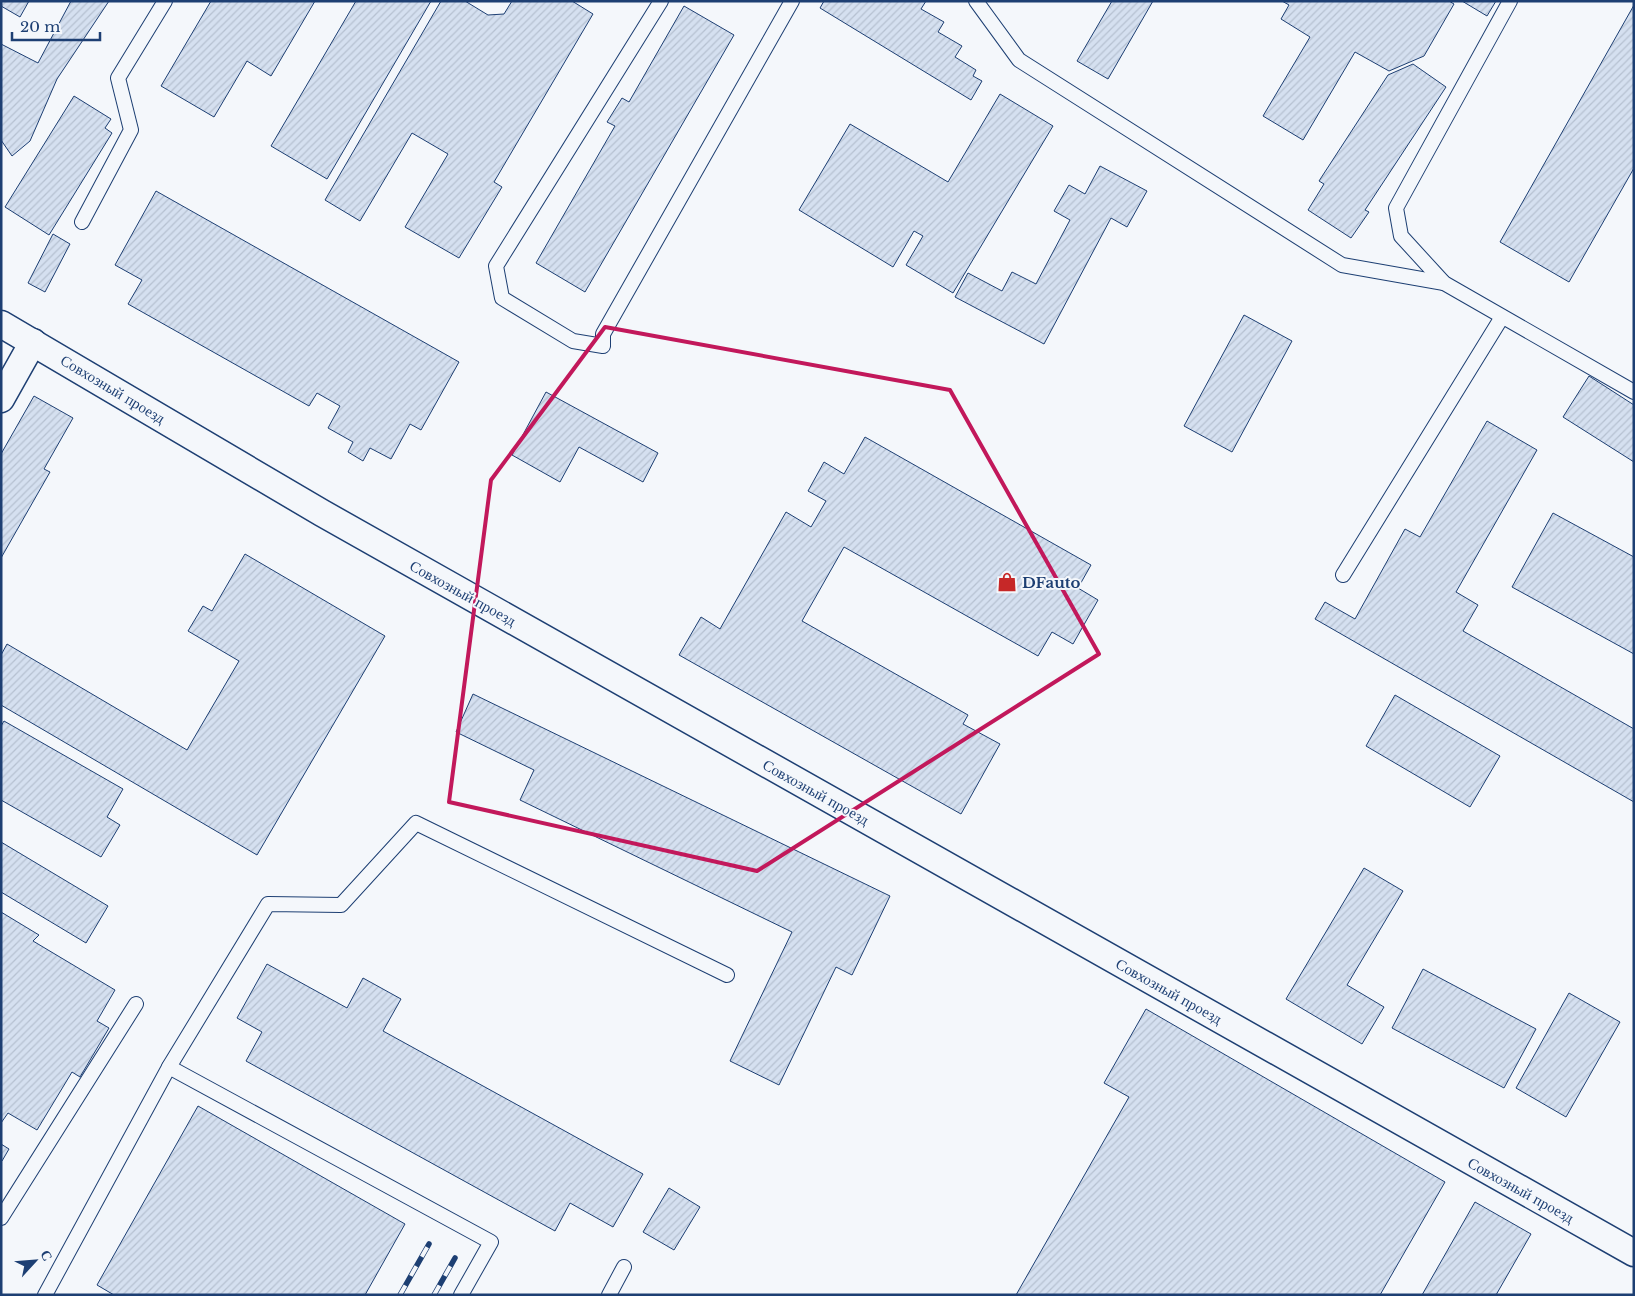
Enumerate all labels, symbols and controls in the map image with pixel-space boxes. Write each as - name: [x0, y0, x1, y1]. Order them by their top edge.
- scale bar: [12, 10, 100, 42]
- text: 20 m: [20, 17, 60, 36]
- street label: Совхозный проезд: [57, 350, 169, 428]
- street label: Совхозный проезд: [406, 556, 520, 630]
- shop icon: DFauto: [996, 571, 1018, 593]
- place label: DFauto: [1022, 573, 1081, 592]
- street label: Совхозный проезд: [759, 755, 873, 829]
- street label: Совхозный проезд: [1112, 954, 1226, 1028]
- street label: Совхозный проезд: [1464, 1153, 1578, 1227]
- north arrow: [10, 1236, 60, 1286]
- text: С: [36, 1247, 57, 1264]

